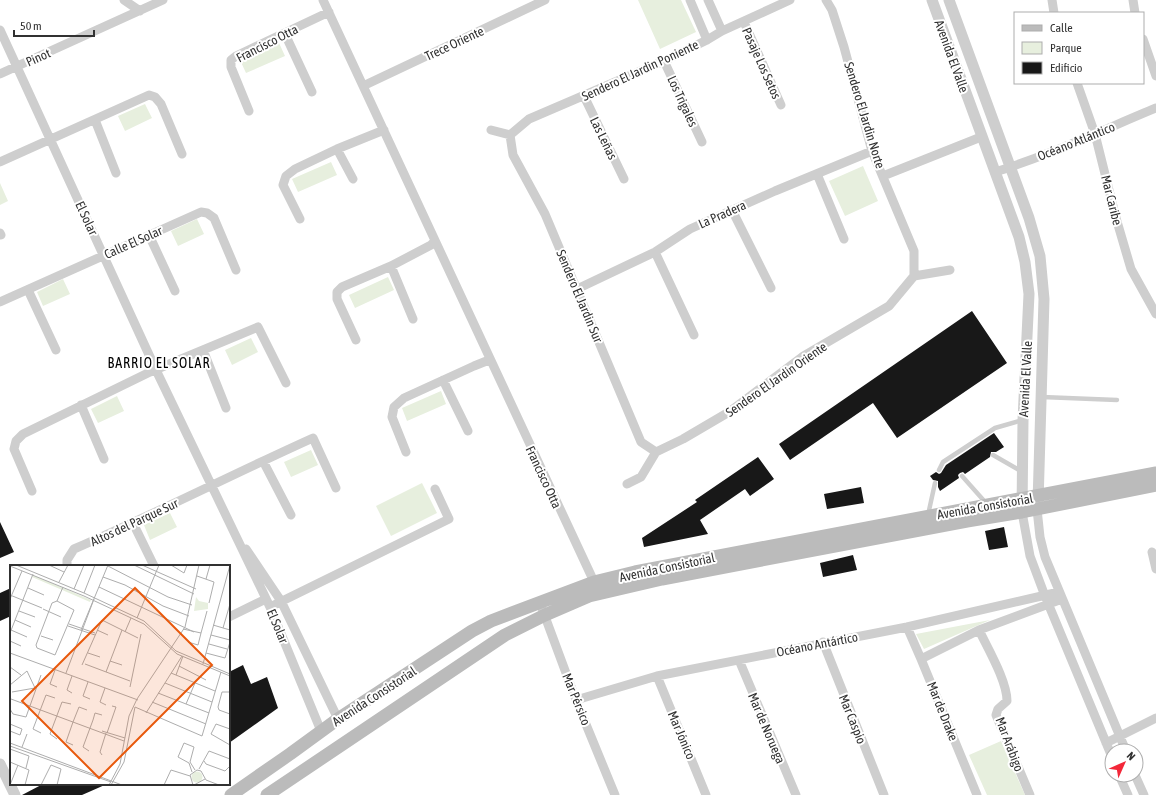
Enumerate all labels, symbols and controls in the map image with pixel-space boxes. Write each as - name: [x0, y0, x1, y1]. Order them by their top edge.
- scale bar: [14, 12, 94, 38]
- legend: [1014, 12, 1144, 84]
- street label: Avenida El Valle: [931, 18, 972, 95]
- text: 50 m: [20, 19, 42, 33]
- text: Calle: [1050, 21, 1073, 35]
- street label: Francisco Otta: [234, 22, 301, 65]
- street label: Trece Oriente: [422, 23, 486, 64]
- street label: Pasaje Los Setos: [739, 25, 784, 102]
- street label: Sendero El Jardin Poniente: [580, 37, 701, 104]
- text: Parque: [1050, 41, 1082, 55]
- street label: Pinot: [24, 45, 53, 69]
- street label: Sendero El Jardin Norte: [841, 60, 888, 170]
- text: Edificio: [1050, 61, 1083, 75]
- street label: Los Trigales: [664, 73, 701, 129]
- street label: Las Leñas: [587, 115, 620, 162]
- street label: Océano Atlántico: [1035, 119, 1117, 164]
- street label: Mar Caribe: [1098, 173, 1125, 227]
- street label: La Pradera: [696, 197, 748, 232]
- street label: El Solar: [72, 199, 101, 238]
- street label: Calle El Solar: [102, 223, 165, 262]
- street label: Sendero El Jardin Sur: [553, 248, 606, 345]
- street label: Sendero El Jardin Oriente: [723, 339, 830, 420]
- street label: Avenida El Valle: [1016, 340, 1035, 417]
- district label: BARRIO EL SOLAR: [108, 355, 210, 371]
- street label: Francisco Otta: [523, 444, 565, 511]
- street label: Avenida Consistorial: [936, 491, 1035, 522]
- street label: Altos del Parque Sur: [88, 496, 181, 549]
- street label: Avenida Consistorial: [618, 550, 717, 585]
- inset map: [10, 565, 230, 785]
- street label: El Solar: [264, 607, 291, 646]
- street label: Océano Antártico: [775, 629, 859, 660]
- street label: Avenida Consistorial: [329, 663, 420, 729]
- street label: Mar Pérsico: [559, 671, 594, 727]
- street label: Mar de Drake: [924, 679, 961, 743]
- street label: Mar de Noruega: [745, 691, 788, 766]
- street label: Mar Caspio: [836, 692, 869, 746]
- street label: Mar Jónico: [665, 709, 698, 762]
- street label: Mar Arábigo: [992, 715, 1027, 773]
- north arrow: [1104, 743, 1144, 783]
- text: N: [1125, 749, 1138, 762]

